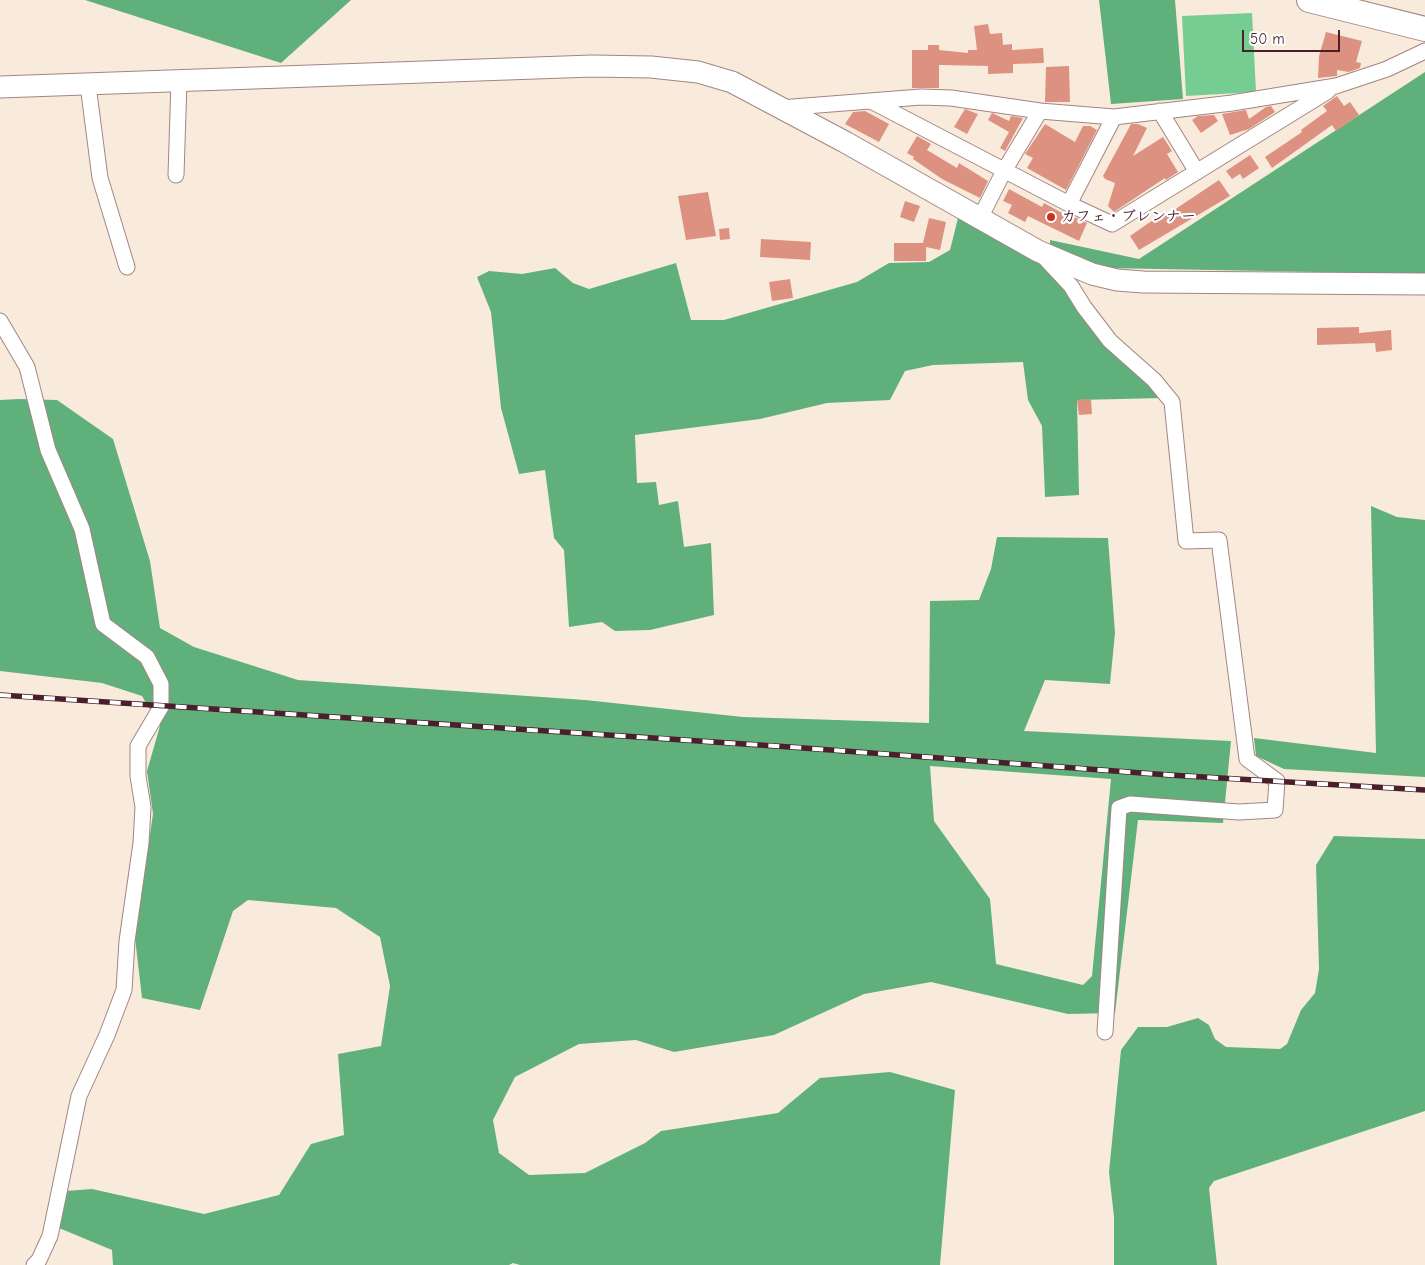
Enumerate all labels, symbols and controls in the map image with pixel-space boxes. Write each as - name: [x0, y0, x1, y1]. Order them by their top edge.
- scale bar: [1245, 20, 1342, 52]
- text: 50 m: [1250, 30, 1285, 48]
- place label: カフェ・ブレンナー: [1061, 208, 1196, 226]
- marker: カフェ・ブレンナー: [1045, 211, 1057, 223]

